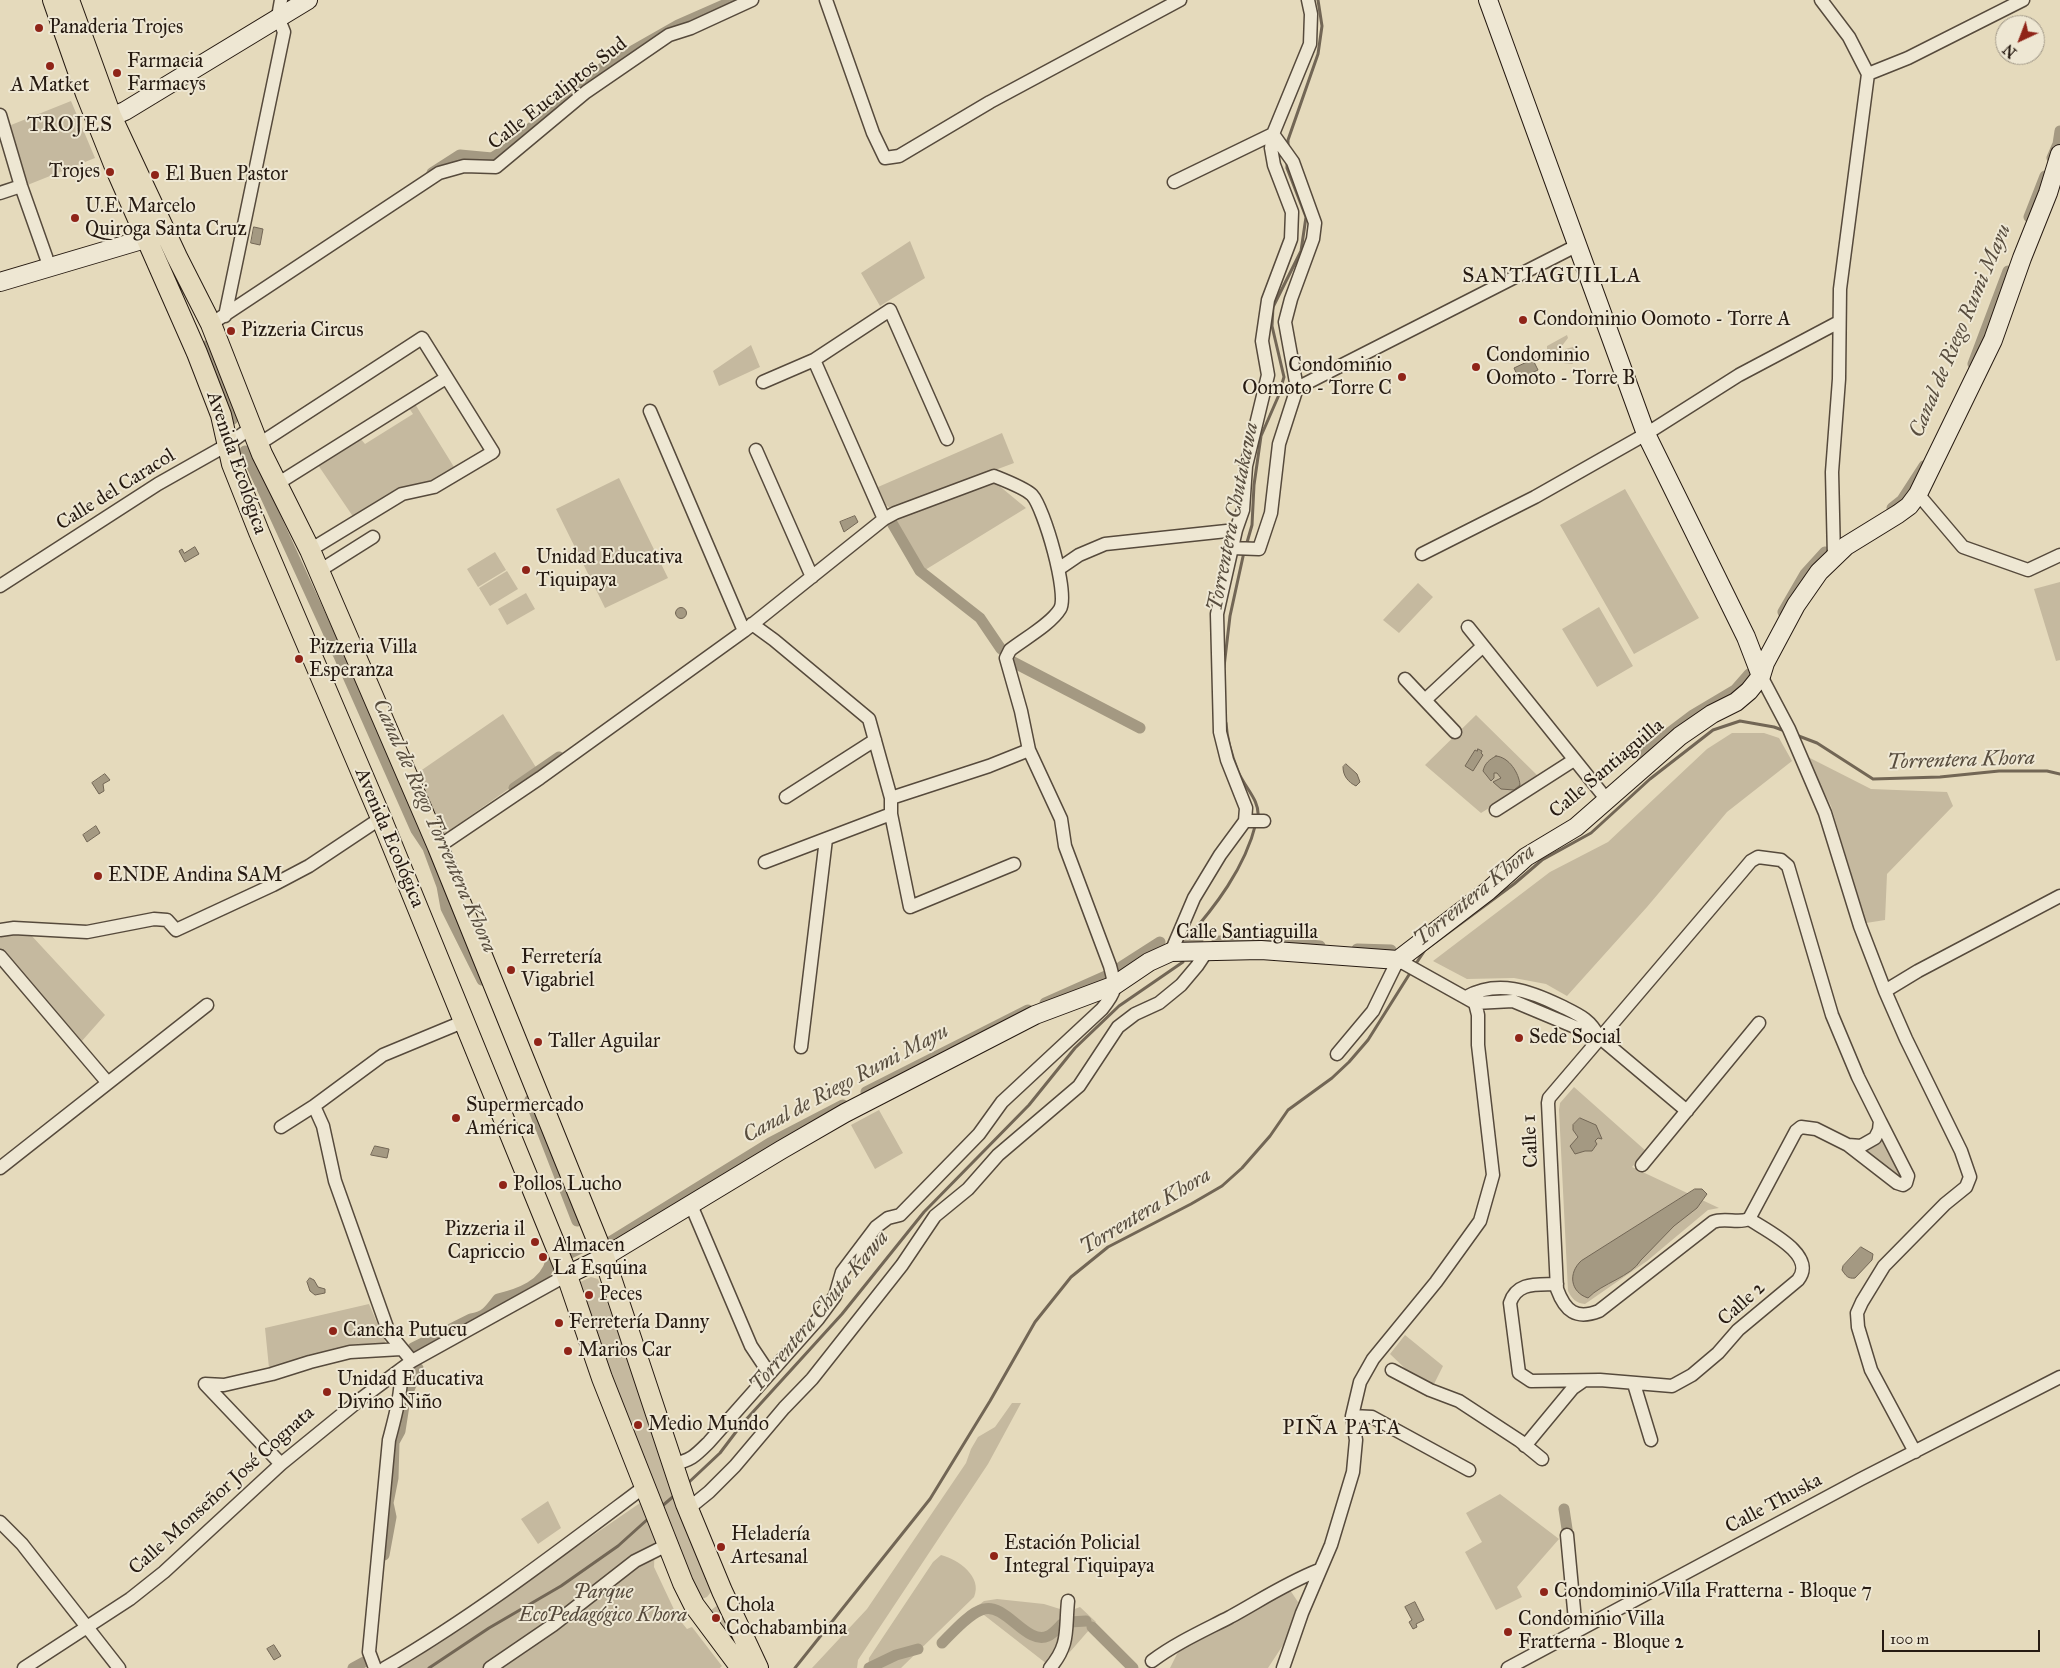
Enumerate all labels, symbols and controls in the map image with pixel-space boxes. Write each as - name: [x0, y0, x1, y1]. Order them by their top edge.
- north arrow: [1995, 15, 2045, 65]
- place label: Panaderia Trojes: [49, 16, 183, 40]
- marker: Panaderia Trojes: [33, 22, 45, 34]
- street label: Calle Eucaliptos Sud: [484, 32, 632, 156]
- text: N: [2000, 40, 2020, 61]
- place label: Farmacia Farmacys: [127, 50, 206, 97]
- marker: A Matket: [44, 60, 56, 72]
- marker: Farmacia Farmacys: [111, 67, 123, 79]
- place label: A Matket: [11, 74, 89, 98]
- district label: TROJES: [26, 113, 114, 139]
- place label: Trojes: [49, 160, 100, 184]
- place label: El Buen Pastor: [165, 163, 288, 187]
- marker: Trojes: [104, 166, 116, 178]
- marker: El Buen Pastor: [149, 169, 161, 181]
- place label: U.E. Marcelo Quiroga Santa Cruz: [85, 195, 247, 242]
- marker: U.E. Marcelo Quiroga Santa Cruz: [69, 212, 81, 224]
- water label: Canal de Riego Rumi Mayu: [1905, 221, 2017, 441]
- district label: SANTIAGUILLA: [1461, 264, 1643, 290]
- place label: Condominio Oomoto - Torre A: [1533, 308, 1791, 332]
- marker: Condominio Oomoto - Torre A: [1517, 314, 1529, 326]
- place label: Pizzeria Circus: [241, 319, 363, 343]
- marker: Pizzeria Circus: [225, 325, 237, 337]
- place label: Condominio Oomoto - Torre B: [1486, 344, 1635, 391]
- place label: Condominio Oomoto - Torre C: [1242, 354, 1392, 401]
- marker: Condominio Oomoto - Torre B: [1470, 361, 1482, 373]
- marker: Condominio Oomoto - Torre C: [1396, 371, 1408, 383]
- street label: Avenida Ecológica: [200, 388, 272, 538]
- water label: Torrentera Chutakawa: [1203, 420, 1265, 614]
- street label: Calle del Caracol: [52, 444, 180, 536]
- place label: Unidad Educativa Tiquipaya: [536, 546, 683, 593]
- marker: Unidad Educativa Tiquipaya: [520, 564, 532, 576]
- place label: Pizzeria Villa Esperanza: [309, 636, 417, 683]
- marker: Pizzeria Villa Esperanza: [293, 653, 305, 665]
- water label: Canal de Riego Torrentera Khora: [367, 695, 501, 957]
- street label: Calle Santiaguilla: [1545, 714, 1669, 824]
- water label: Torrentera Khora: [1887, 746, 2035, 776]
- street label: Avenida Ecológica: [349, 765, 429, 911]
- water label: Torrentera Khora: [1410, 840, 1540, 952]
- place label: ENDE Andina SAM: [108, 864, 282, 888]
- marker: ENDE Andina SAM: [92, 870, 104, 882]
- street label: Calle Santiaguilla: [1176, 921, 1318, 945]
- place label: Ferretería Vigabriel: [521, 946, 602, 993]
- marker: Ferretería Vigabriel: [505, 964, 517, 976]
- water label: Canal de Riego Rumi Mayu: [739, 1019, 953, 1149]
- place label: Sede Social: [1529, 1026, 1621, 1050]
- place label: Taller Aguilar: [548, 1030, 660, 1054]
- marker: Sede Social: [1513, 1032, 1525, 1044]
- marker: Taller Aguilar: [532, 1036, 544, 1048]
- place label: Supermercado América: [466, 1094, 584, 1141]
- marker: Supermercado América: [450, 1112, 462, 1124]
- street label: Calle 1: [1518, 1114, 1544, 1168]
- water label: Torrentera Khora: [1076, 1163, 1216, 1261]
- place label: Pollos Lucho: [513, 1173, 622, 1197]
- marker: Pollos Lucho: [497, 1179, 509, 1191]
- place label: Pizzeria il Capriccio: [445, 1218, 525, 1265]
- water label: Torrentera Chuta Kawa: [745, 1226, 895, 1398]
- place label: Almacen La Esquina: [553, 1234, 647, 1281]
- marker: Pizzeria il Capriccio: [529, 1236, 541, 1248]
- marker: Almacen La Esquina: [537, 1251, 549, 1263]
- street label: Calle 2: [1713, 1277, 1771, 1331]
- place label: Peces: [599, 1283, 642, 1307]
- marker: Peces: [583, 1289, 595, 1301]
- place label: Ferretería Danny: [569, 1311, 709, 1335]
- marker: Ferretería Danny: [553, 1317, 565, 1329]
- place label: Cancha Putucu: [343, 1319, 467, 1343]
- marker: Cancha Putucu: [327, 1325, 339, 1337]
- place label: Marios Car: [578, 1339, 671, 1363]
- marker: Marios Car: [562, 1345, 574, 1357]
- place label: Unidad Educativa Divino Niño: [337, 1368, 484, 1415]
- marker: Unidad Educativa Divino Niño: [321, 1386, 333, 1398]
- street label: Calle Monseñor José Cognata: [124, 1401, 320, 1581]
- place label: Medio Mundo: [648, 1413, 769, 1437]
- district label: PIÑA PATA: [1281, 1416, 1403, 1442]
- marker: Medio Mundo: [632, 1419, 644, 1431]
- street label: Calle Thuska: [1722, 1469, 1826, 1539]
- place label: Heladería Artesanal: [731, 1523, 810, 1570]
- place label: Estación Policial Integral Tiquipaya: [1004, 1532, 1154, 1579]
- marker: Heladería Artesanal: [715, 1541, 727, 1553]
- marker: Estación Policial Integral Tiquipaya: [988, 1550, 1000, 1562]
- place label: Condominio Villa Fratterna - Bloque 7: [1554, 1580, 1872, 1604]
- park label: Parque EcoPedagógico Khora: [519, 1581, 687, 1628]
- marker: Condominio Villa Fratterna - Bloque 7: [1538, 1586, 1550, 1598]
- place label: Chola Cochabambina: [726, 1594, 847, 1641]
- place label: Condominio Villa Fratterna - Bloque 2: [1518, 1608, 1684, 1655]
- marker: Chola Cochabambina: [710, 1612, 722, 1624]
- scale bar: [1885, 1620, 2042, 1652]
- marker: Condominio Villa Fratterna - Bloque 2: [1502, 1626, 1514, 1638]
- text: 100 m: [1890, 1630, 1929, 1648]

